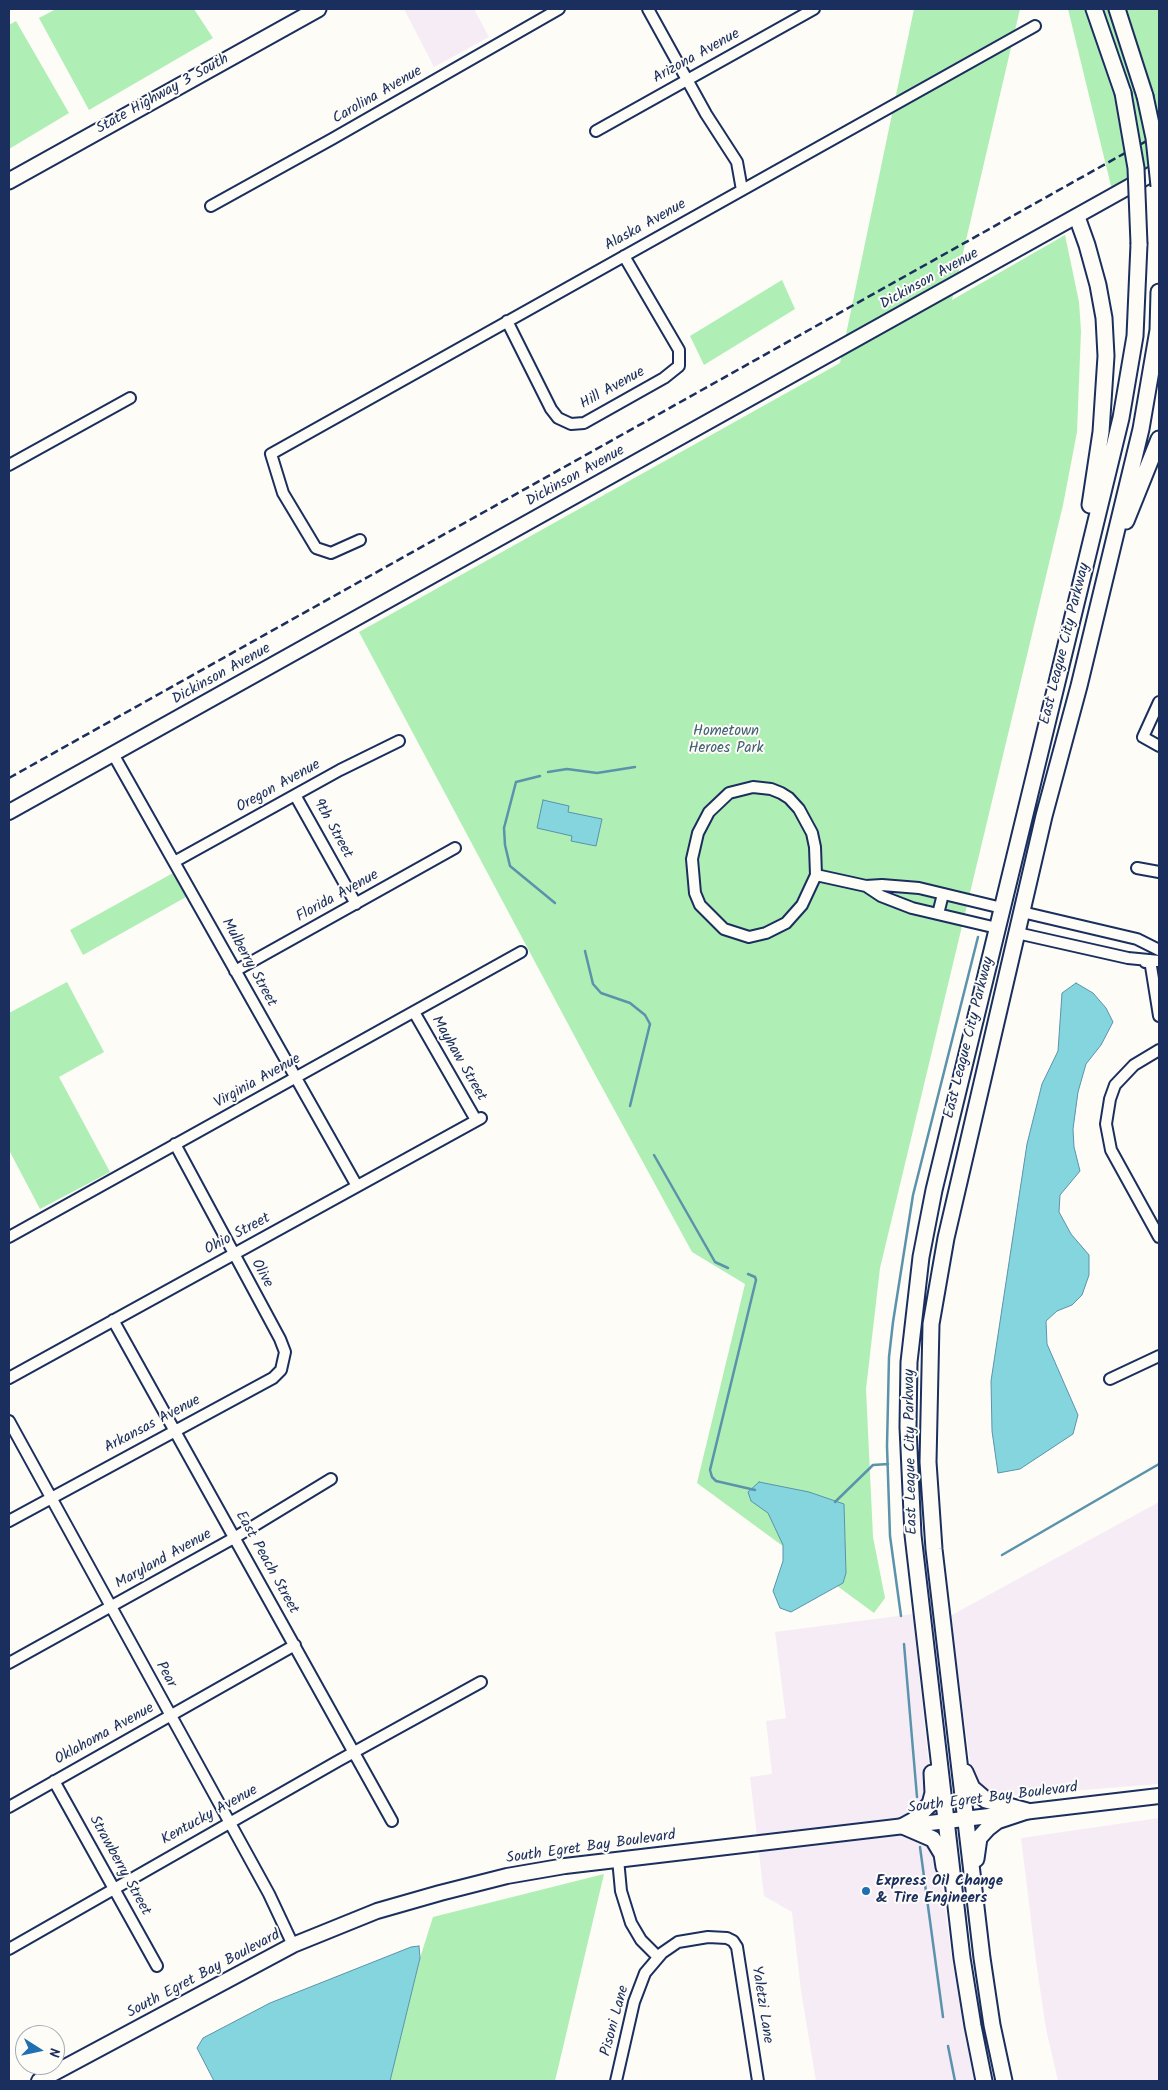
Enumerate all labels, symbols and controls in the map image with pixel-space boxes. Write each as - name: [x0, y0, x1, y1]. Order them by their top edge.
- street label: Arizona Avenue: [651, 26, 743, 88]
- street label: State Highway 3 South: [94, 51, 232, 139]
- street label: Carolina Avenue: [330, 63, 426, 129]
- street label: Alaska Avenue: [602, 196, 690, 256]
- street label: Dickinson Avenue: [878, 245, 982, 315]
- street label: Hill Avenue: [578, 364, 648, 414]
- street label: Dickinson Avenue: [524, 442, 628, 512]
- street label: East League City Parkway: [1037, 561, 1095, 727]
- street label: Dickinson Avenue: [170, 640, 274, 710]
- park label: Hometown Heroes Park: [689, 723, 763, 758]
- street label: Oregon Avenue: [234, 757, 324, 817]
- street label: 9th Street: [308, 796, 356, 862]
- street label: Florida Avenue: [294, 867, 382, 927]
- street label: Mulberry Street: [216, 916, 280, 1010]
- street label: East League City Parkway: [941, 955, 999, 1121]
- street label: Mayhaw Street: [426, 1013, 490, 1105]
- street label: Virginia Avenue: [212, 1051, 304, 1113]
- street label: Ohio Street: [202, 1210, 274, 1260]
- street label: Olive: [246, 1257, 276, 1291]
- street label: East League City Parkway: [902, 1369, 922, 1535]
- street label: Arkansas Avenue: [102, 1392, 204, 1458]
- street label: East Peach Street: [230, 1508, 302, 1618]
- street label: Maryland Avenue: [113, 1526, 215, 1594]
- street label: Pear: [151, 1659, 179, 1691]
- street label: Oklahoma Avenue: [52, 1700, 158, 1770]
- street label: South Egret Bay Boulevard: [907, 1780, 1079, 1818]
- street label: Kentucky Avenue: [159, 1782, 261, 1850]
- street label: Strawberry Street: [84, 1813, 154, 1919]
- street label: South Egret Bay Boulevard: [505, 1827, 677, 1869]
- place label: Express Oil Change & Tire Engineers: [876, 1873, 1003, 1908]
- marker: Express Oil Change & Tire Engineers: [860, 1885, 872, 1897]
- street label: South Egret Bay Boulevard: [124, 1927, 284, 2023]
- street label: Yaletzi Lane: [746, 1965, 776, 2045]
- street label: Pisoni Lane: [598, 1984, 634, 2058]
- north arrow: [15, 2025, 65, 2075]
- text: N: [42, 2046, 65, 2059]

